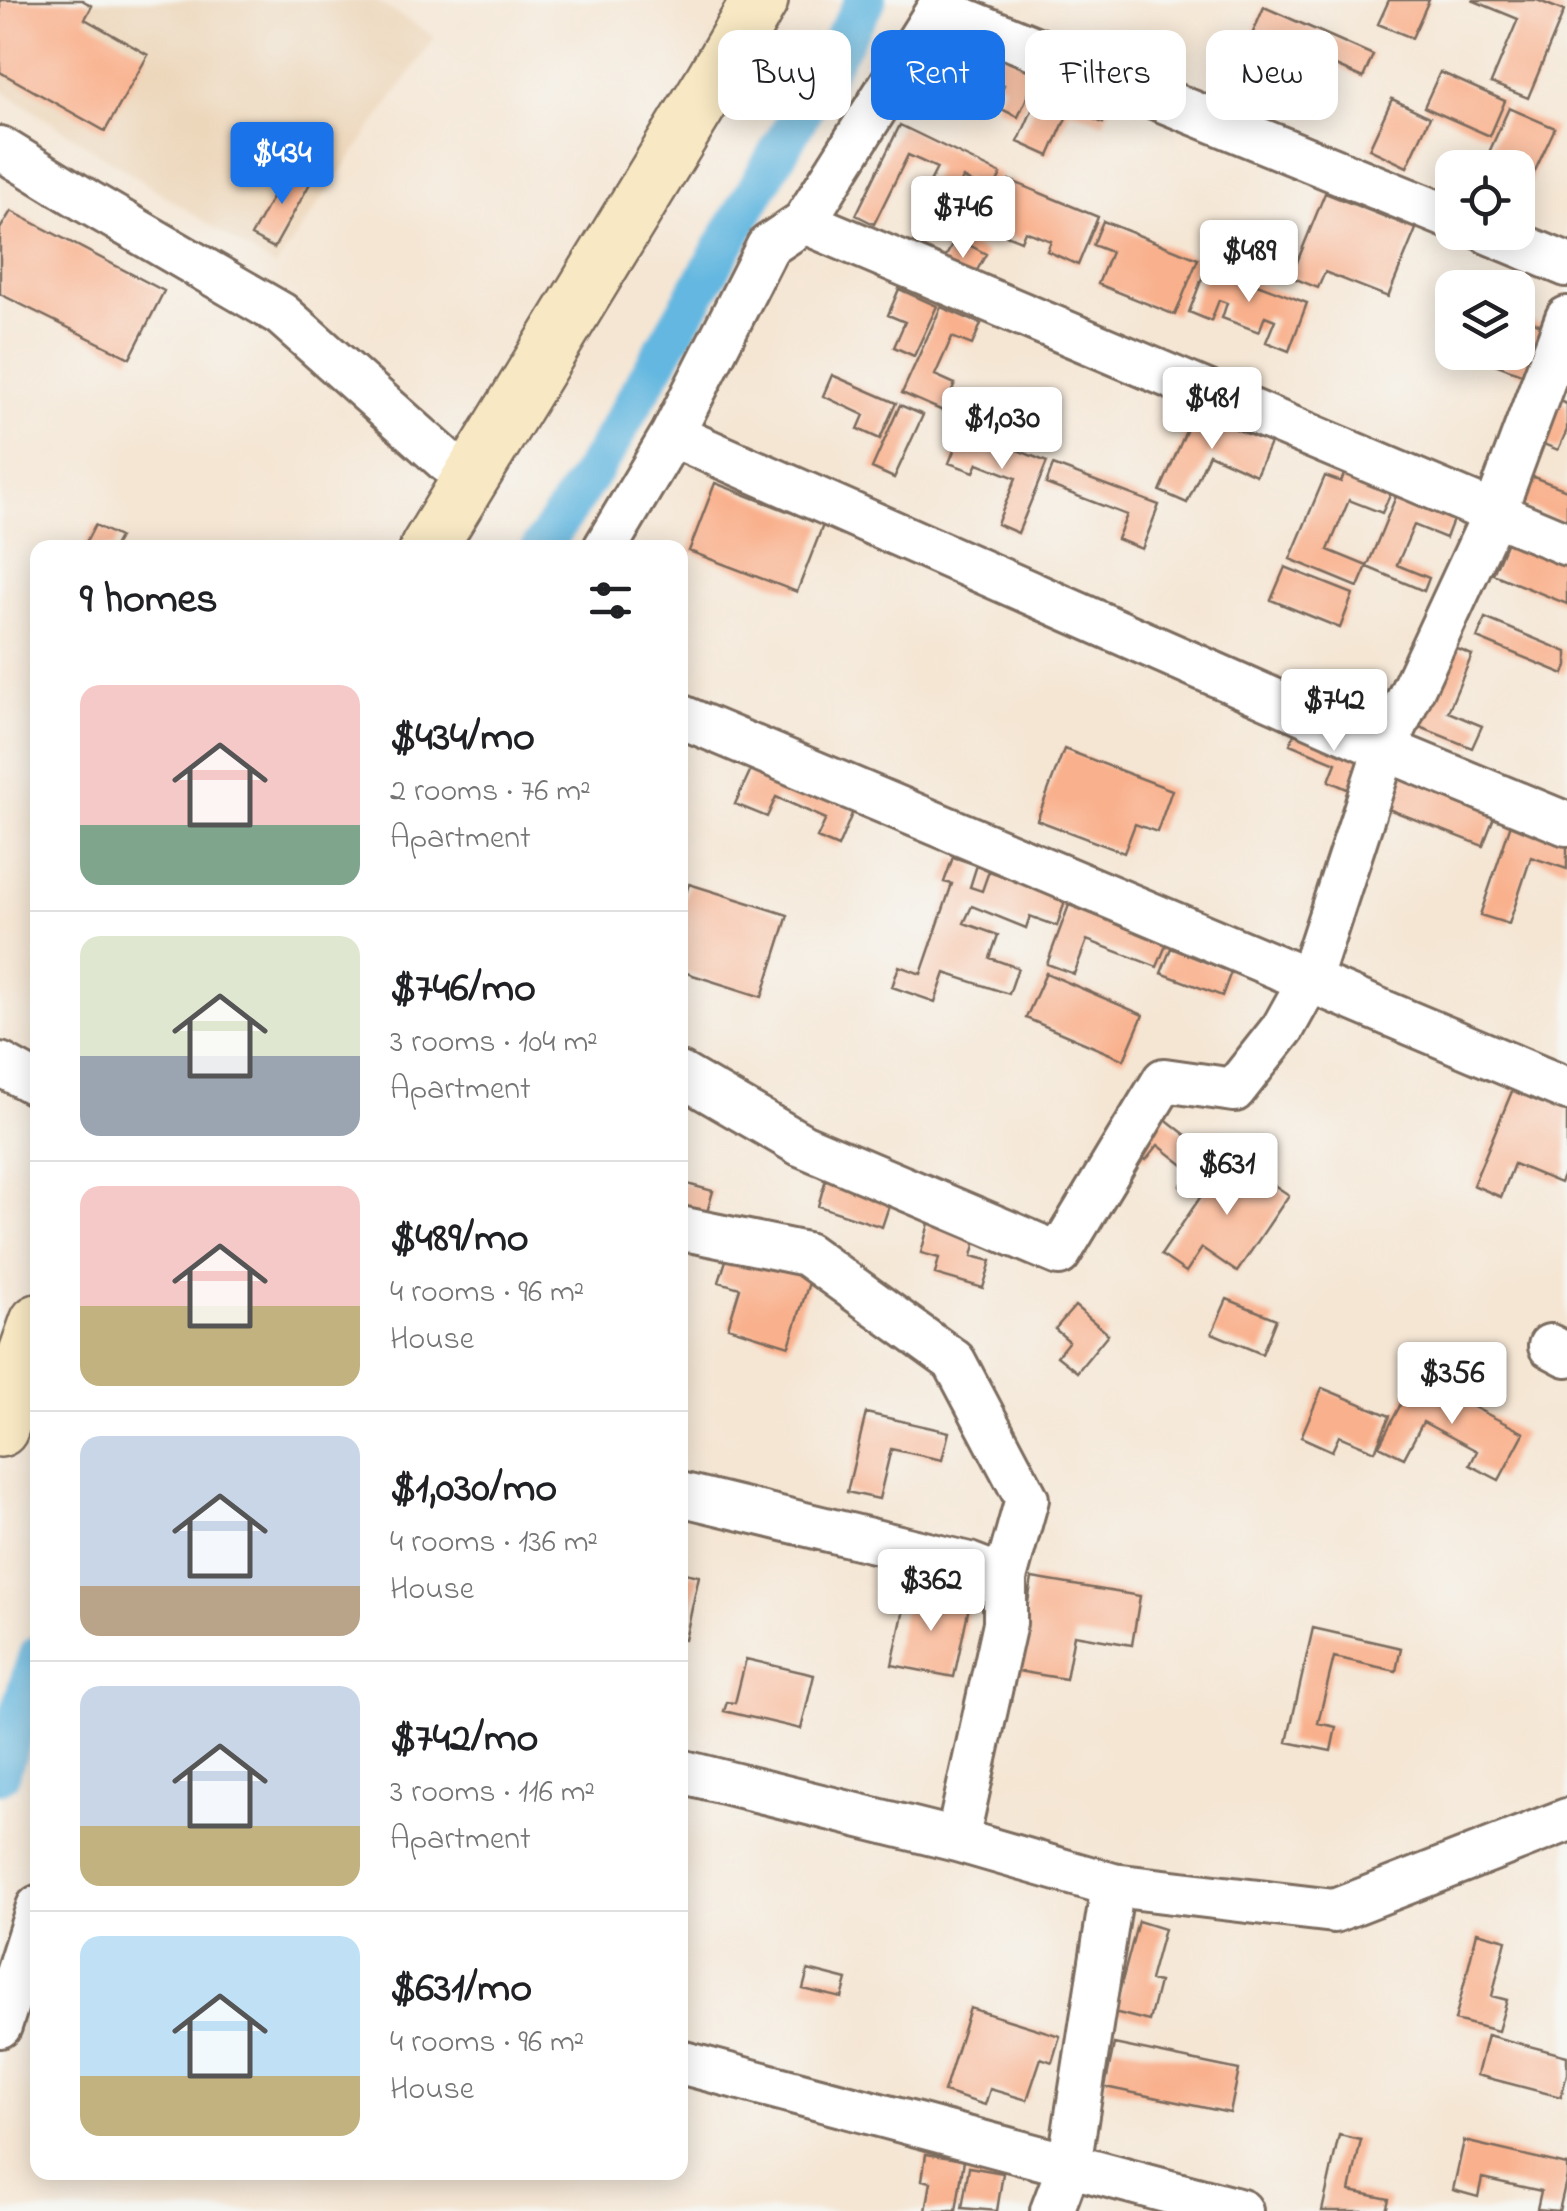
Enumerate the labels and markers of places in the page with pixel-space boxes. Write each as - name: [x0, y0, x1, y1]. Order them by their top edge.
- pin: $434: [223, 122, 341, 207]
- pin: $746: [904, 176, 1022, 261]
- pin: $489: [1190, 220, 1308, 305]
- pin: $481: [1153, 367, 1271, 452]
- pin: $1,030: [921, 387, 1083, 472]
- pin: $742: [1275, 669, 1393, 754]
- pin: $631: [1168, 1133, 1286, 1218]
- pin: $356: [1393, 1342, 1511, 1427]
- pin: $362: [872, 1549, 990, 1634]

